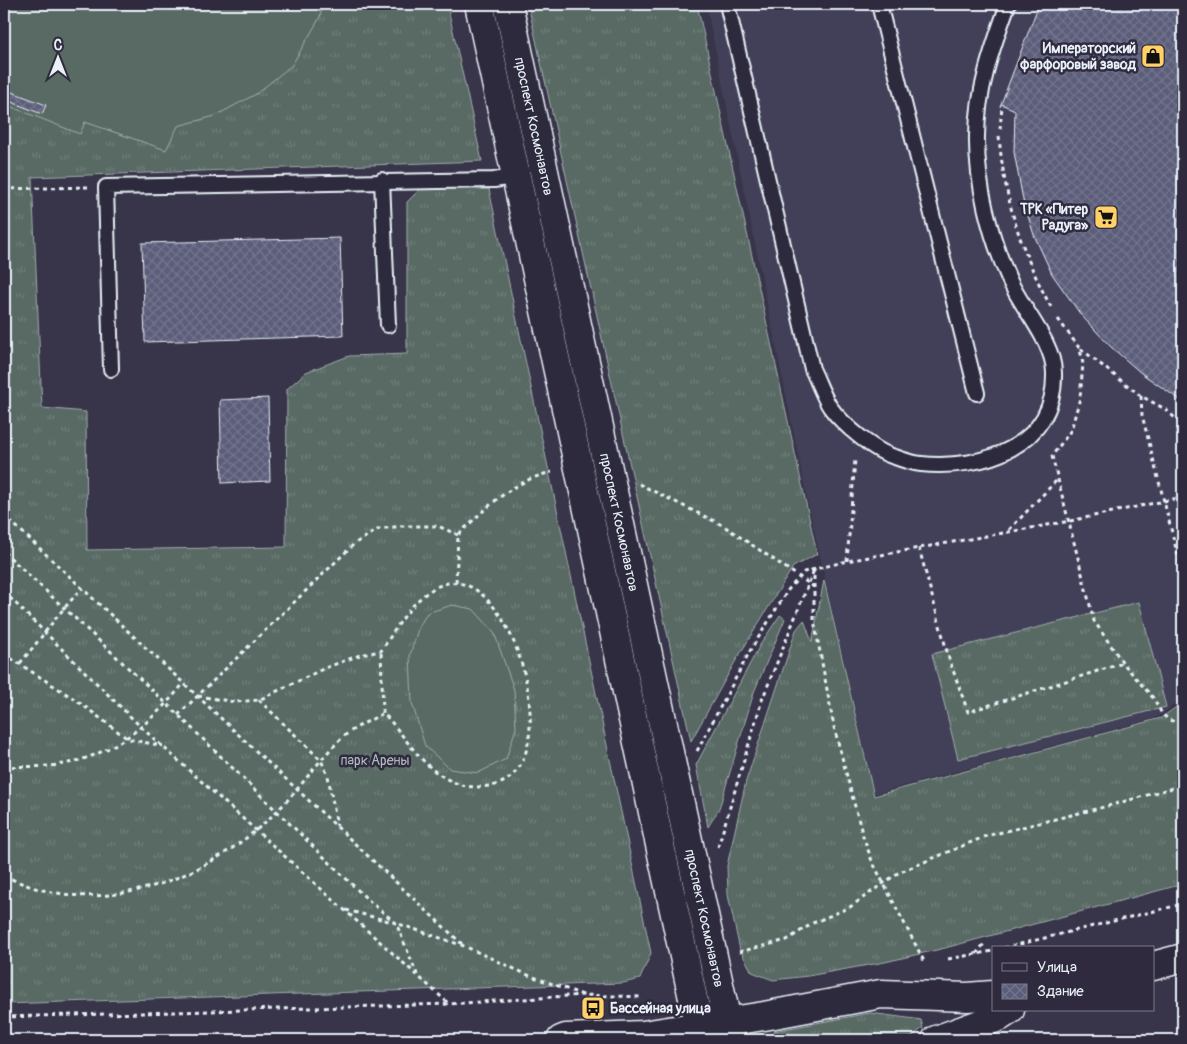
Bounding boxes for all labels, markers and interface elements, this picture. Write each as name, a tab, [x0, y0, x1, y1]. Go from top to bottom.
north arrow	[32, 32, 82, 82]
text: С	[54, 37, 63, 54]
place label: Императорский фарфоровый завод	[1020, 40, 1137, 73]
shop icon: Императорский фарфоровый завод	[1140, 43, 1166, 69]
street label: проспект Космонавтов	[511, 55, 557, 197]
place label: ТРК «Питер Радуга»	[1019, 201, 1089, 234]
supermarket icon: ТРК «Питер Радуга»	[1093, 204, 1119, 230]
street label: проспект Космонавтов	[596, 451, 643, 593]
park label: парк Арены	[340, 752, 410, 769]
street label: проспект Космонавтов	[682, 847, 728, 989]
legend	[992, 946, 1154, 1012]
text: Улица	[1037, 958, 1077, 977]
text: Здание	[1037, 982, 1084, 1001]
bus stop icon: Бассейная улица	[580, 995, 606, 1021]
place label: Бассейная улица	[610, 1000, 711, 1017]

